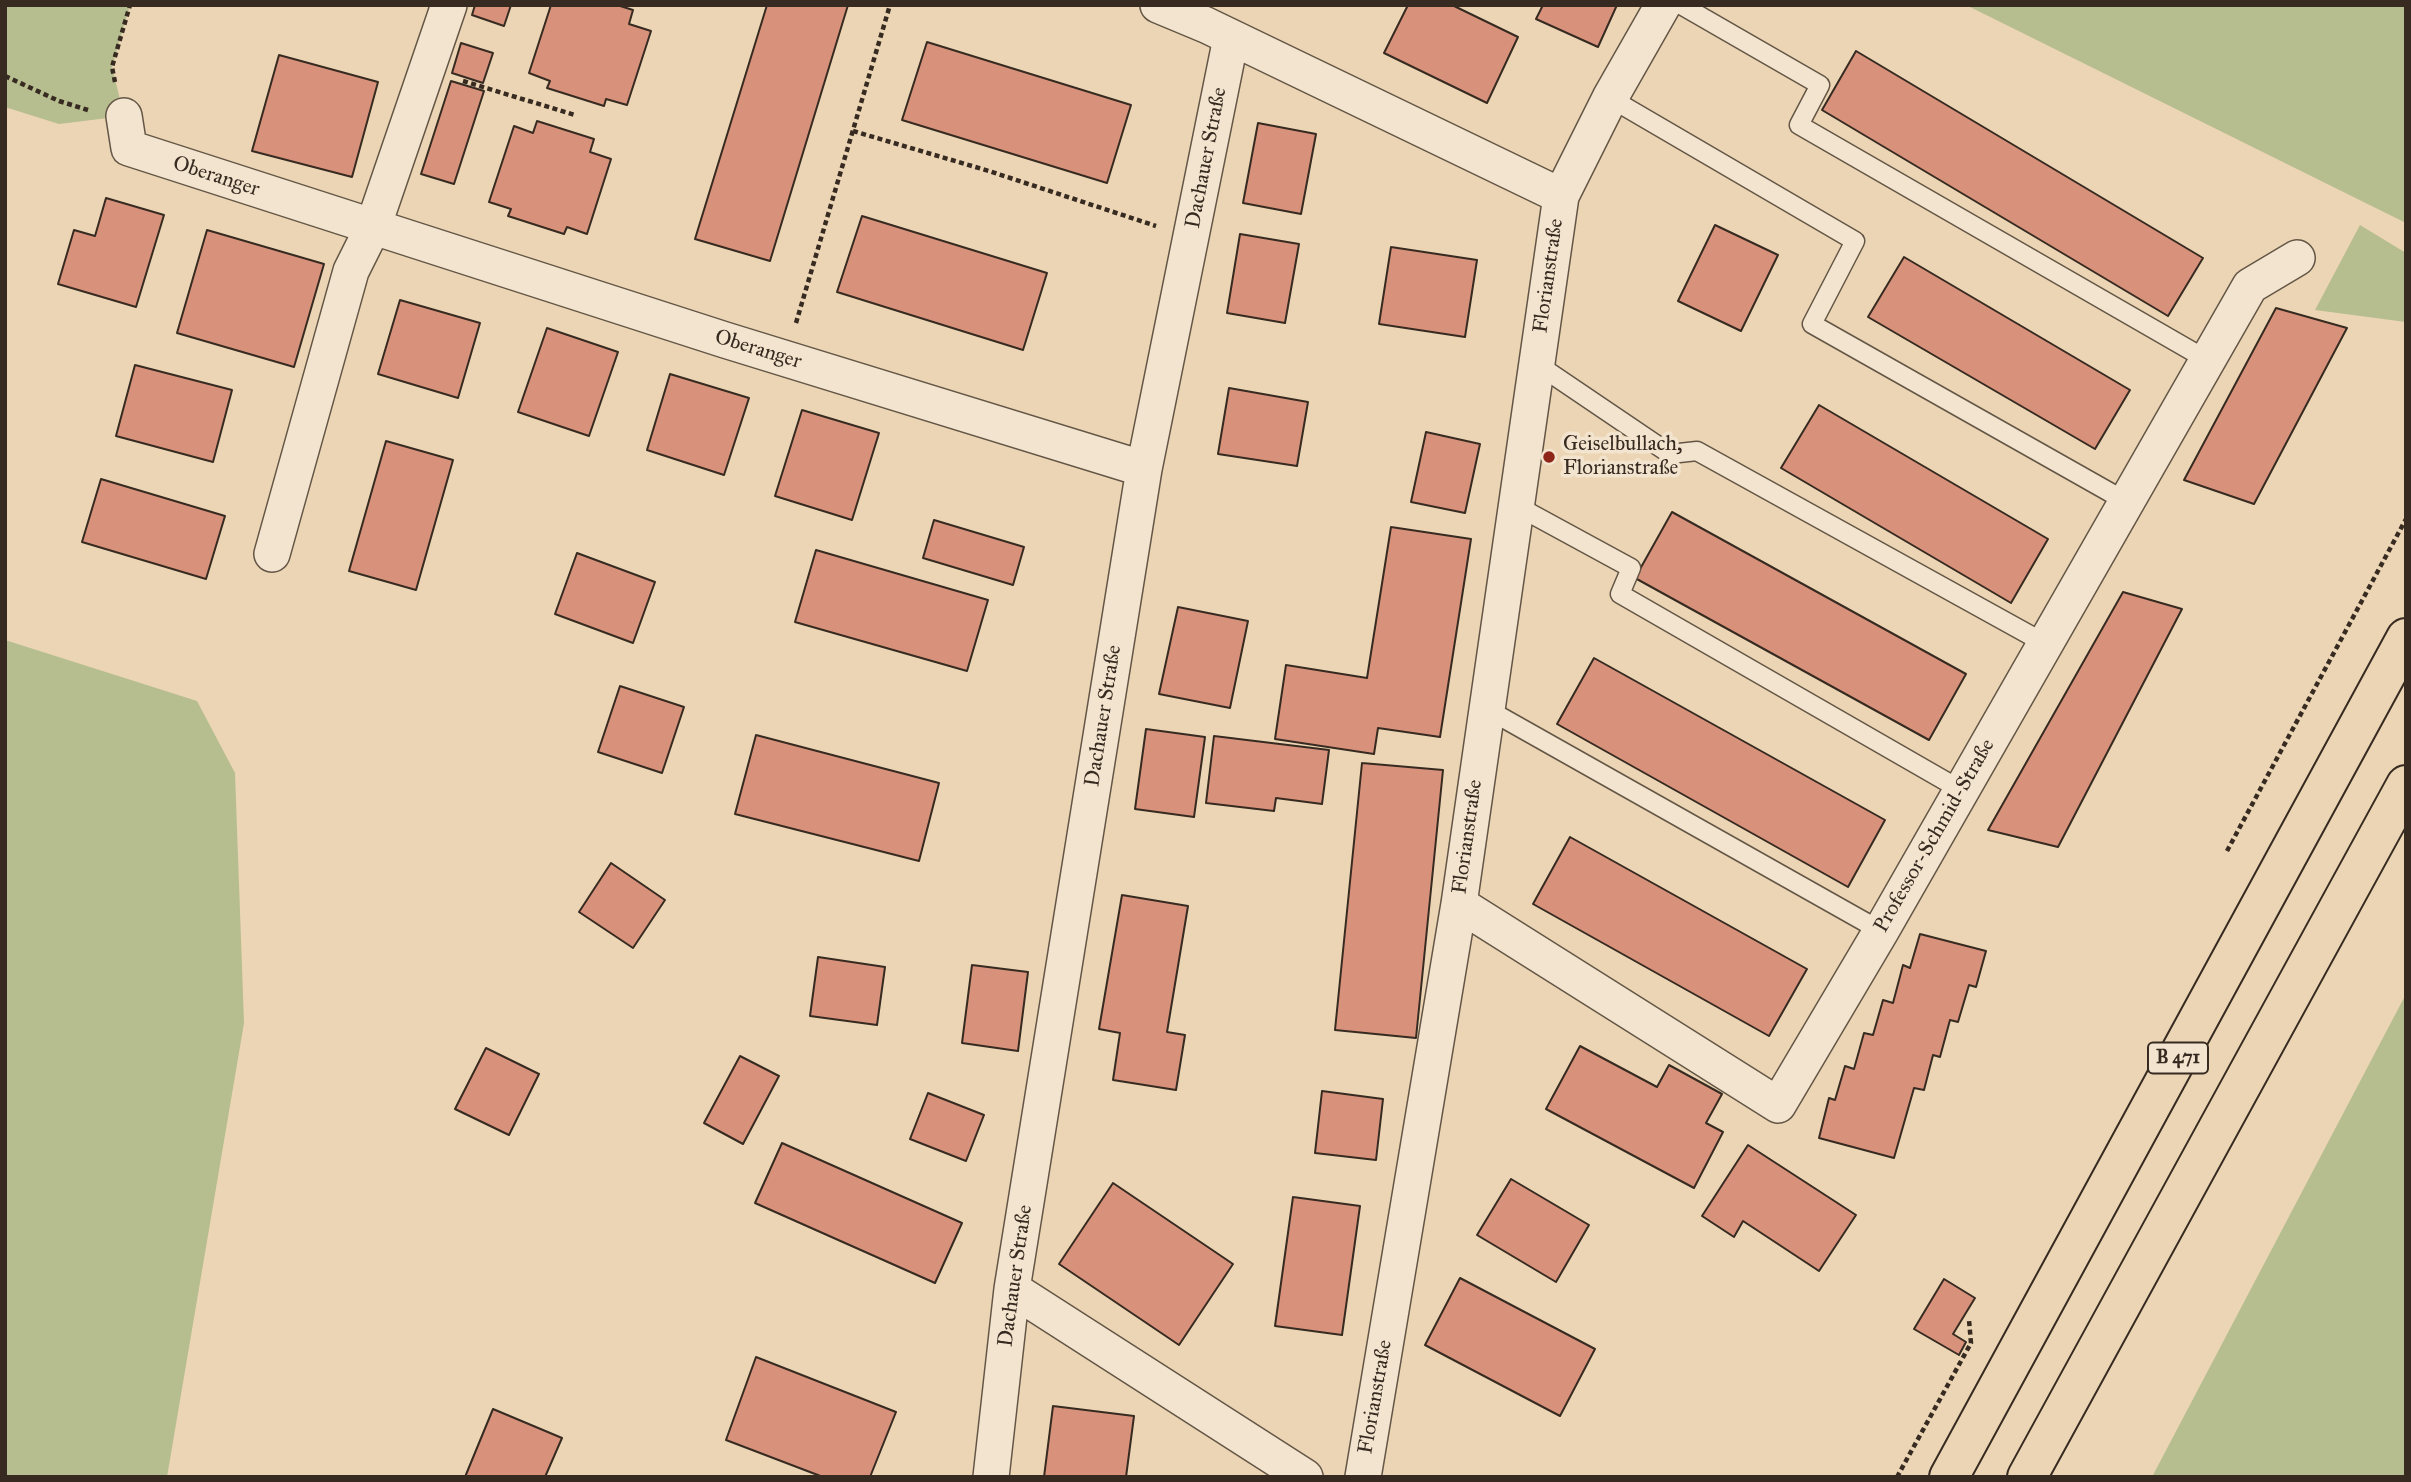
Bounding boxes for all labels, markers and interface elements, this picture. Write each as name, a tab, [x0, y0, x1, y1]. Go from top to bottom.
street label: Dachauer Straße	[1181, 85, 1233, 231]
street label: Oberanger	[170, 151, 262, 203]
street label: Florianstraße	[1528, 217, 1570, 335]
street label: Oberanger	[712, 325, 804, 375]
place label: Geiselbullach, Florianstraße	[1563, 432, 1682, 482]
marker: Geiselbullach, Florianstraße	[1541, 449, 1557, 465]
street label: Dachauer Straße	[1080, 643, 1128, 789]
street label: Professor-Schmid-Straße	[1869, 735, 2001, 937]
street label: Florianstraße	[1447, 778, 1489, 896]
road number: B 471	[2148, 1042, 2208, 1074]
street label: Dachauer Straße	[994, 1203, 1038, 1349]
street label: Florianstraße	[1354, 1338, 1398, 1456]

